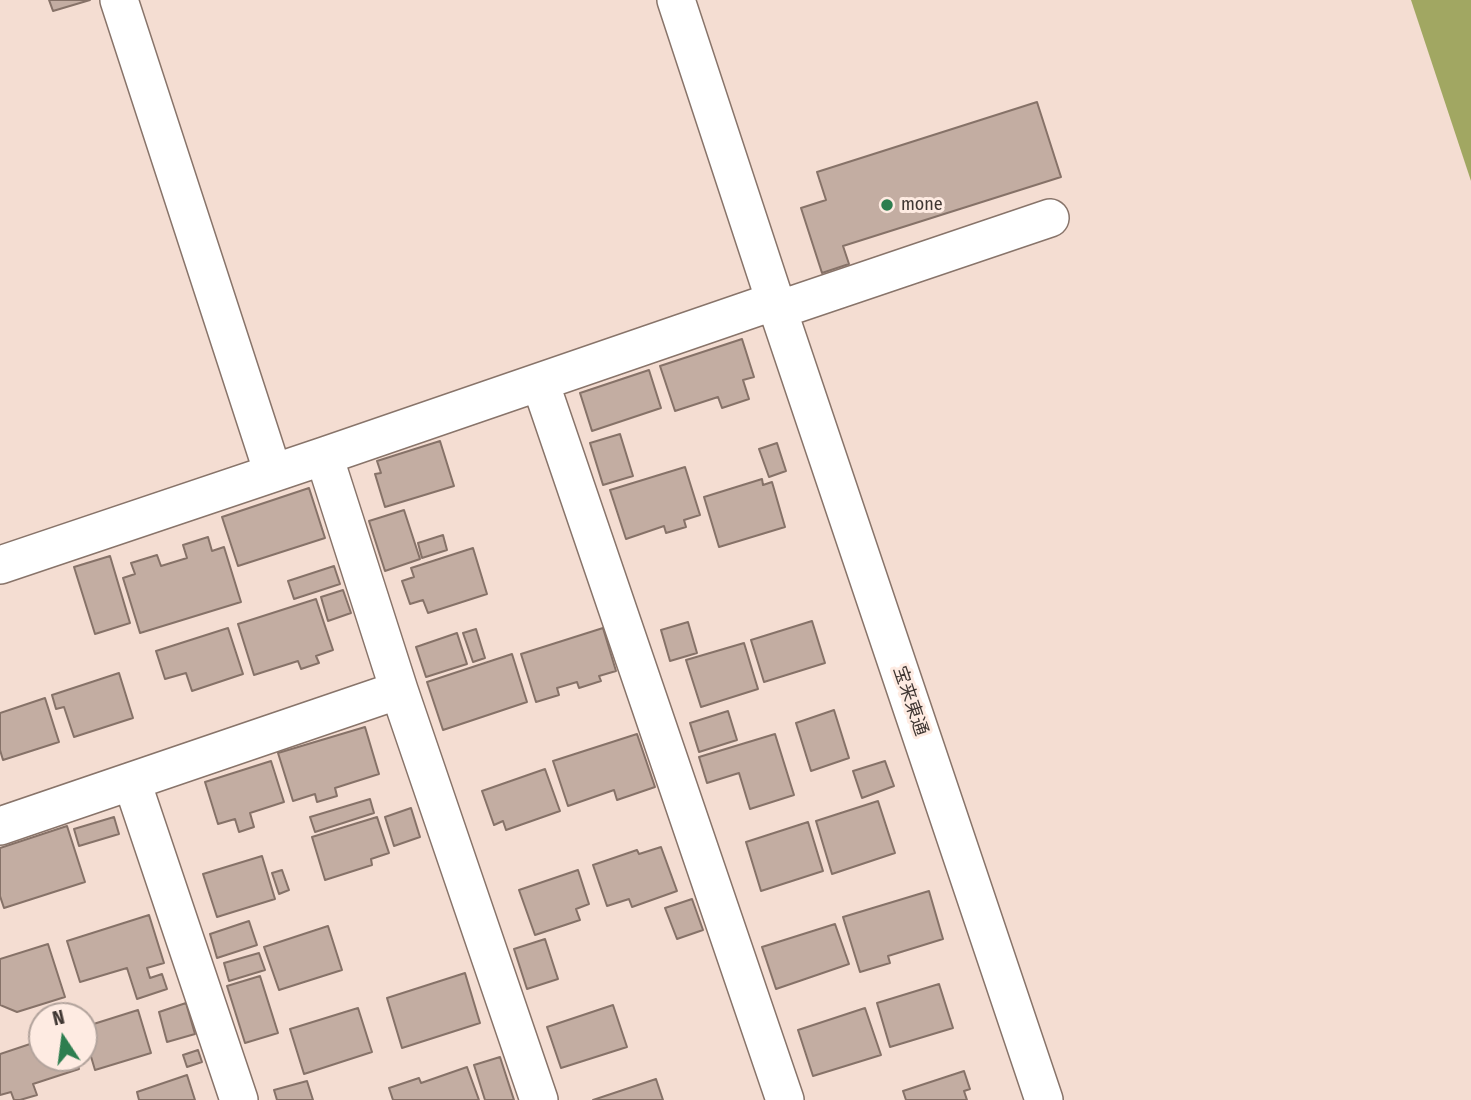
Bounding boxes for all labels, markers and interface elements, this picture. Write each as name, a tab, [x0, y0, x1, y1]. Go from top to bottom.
place label: mone	[901, 194, 943, 216]
marker: mone	[879, 197, 895, 213]
street label: 宝来東通	[888, 663, 932, 739]
north arrow	[28, 1002, 98, 1072]
text: N	[50, 1006, 67, 1030]

